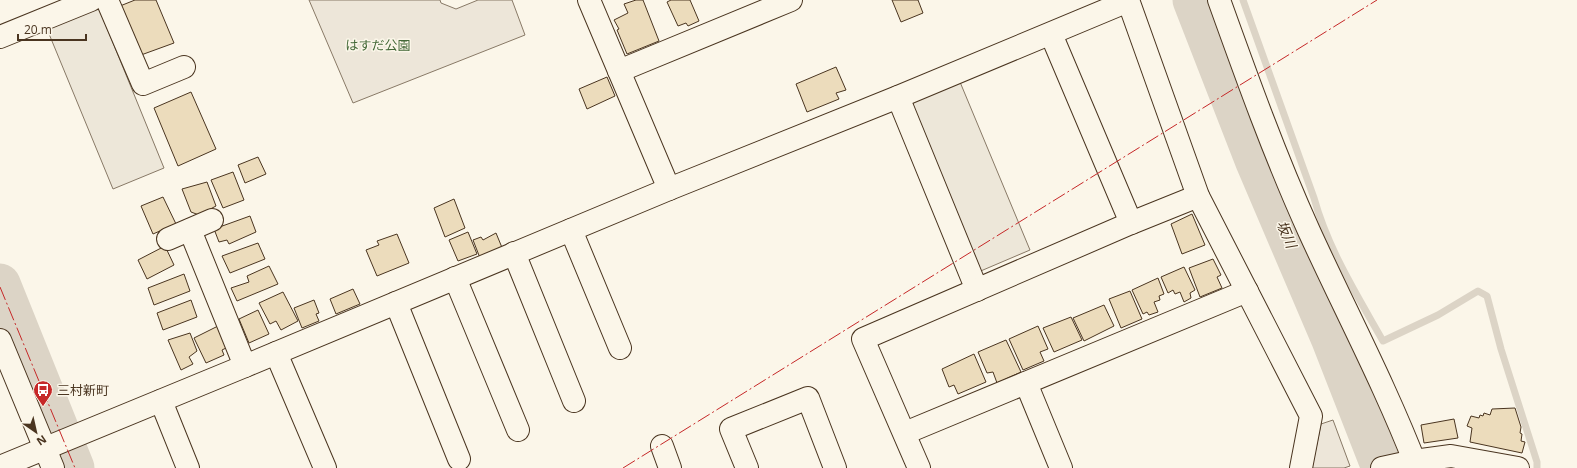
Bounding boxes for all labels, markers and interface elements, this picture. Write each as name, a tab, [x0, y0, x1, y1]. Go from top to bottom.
scale bar	[18, 16, 86, 42]
text: 20 m	[24, 21, 52, 38]
park label: はすだ公園	[345, 36, 411, 54]
water label: 坂川	[1273, 217, 1302, 252]
bus stop icon: 三村新町	[32, 379, 54, 407]
place label: 三村新町	[57, 381, 109, 399]
north arrow	[16, 412, 56, 452]
text: N	[34, 432, 50, 449]

